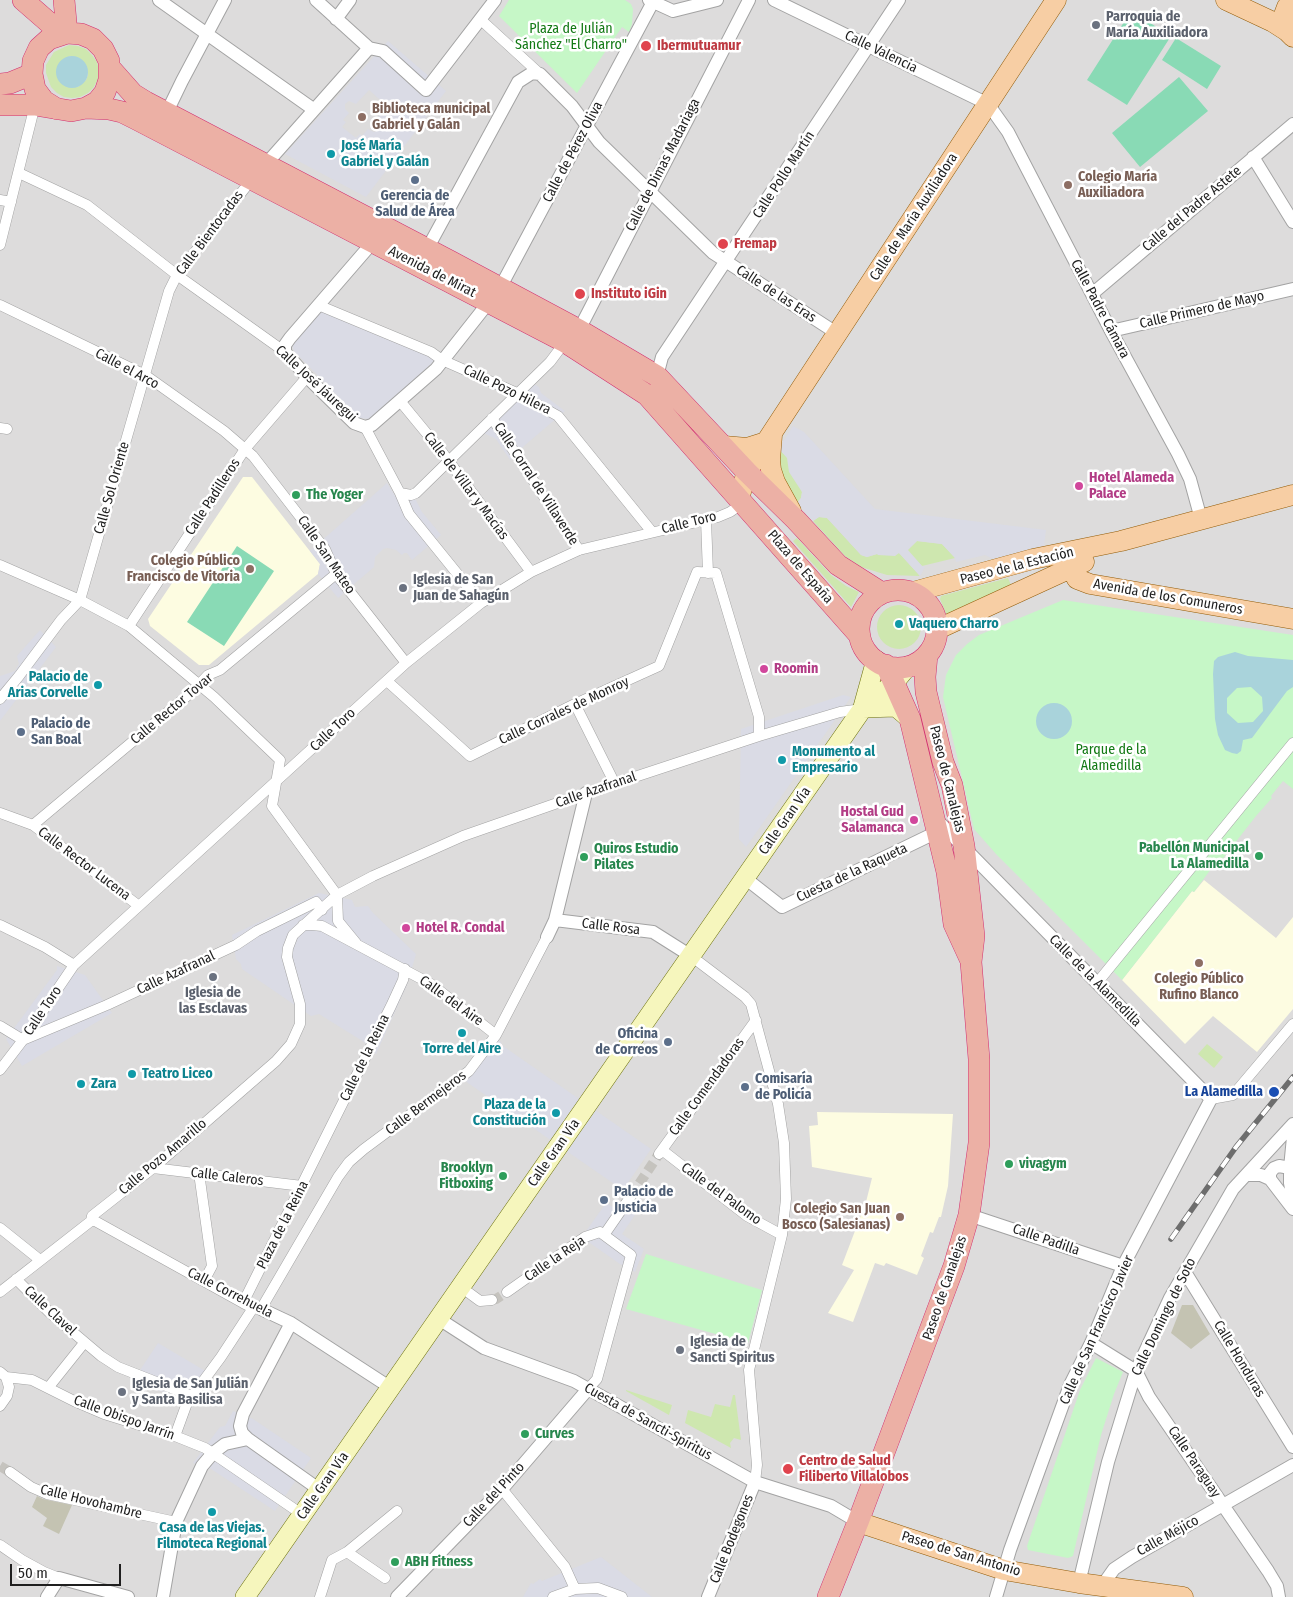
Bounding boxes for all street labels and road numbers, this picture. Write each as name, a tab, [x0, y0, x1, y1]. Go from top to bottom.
street label: Calle Valencia	[842, 27, 920, 77]
street label: Calle de Dimas Madariaga	[622, 96, 704, 234]
street label: Calle de Pérez Oliva	[539, 99, 607, 205]
street label: Calle Pollo Martín	[750, 128, 818, 222]
street label: Calle de María Auxiliadora	[866, 150, 962, 284]
street label: Calle del Padre Astete	[1139, 163, 1245, 255]
street label: Calle Bientocadas	[173, 187, 247, 279]
street label: Avenida de Mirat	[385, 243, 479, 301]
street label: Calle Padre Cámara	[1067, 257, 1133, 361]
street label: Calle de las Eras	[733, 262, 819, 326]
street label: Calle Primero de Mayo	[1138, 287, 1266, 333]
street label: Calle José Jáuregui	[272, 342, 360, 426]
street label: Calle el Arco	[92, 345, 162, 393]
street label: Calle Pozo Hilera	[460, 362, 554, 418]
street label: Calle Corral de Villaverde	[490, 420, 582, 548]
street label: Calle de Villar y Macías	[420, 429, 512, 543]
street label: Calle Sol Oriente	[91, 440, 133, 536]
street label: Calle Padilleros	[182, 456, 244, 538]
street label: Calle Toro	[660, 508, 718, 538]
street label: Calle San Mateo	[294, 513, 358, 597]
street label: Plaza de España	[764, 527, 836, 607]
street label: Paseo de la Estación	[958, 544, 1076, 588]
street label: Avenida de los Comuneros	[1092, 576, 1244, 618]
street label: Calle Rector Tovar	[127, 670, 217, 748]
street label: Calle Corrales de Monroy	[496, 673, 632, 749]
street label: Calle Toro	[307, 705, 359, 755]
street label: Paseo de Canalejas	[926, 724, 968, 834]
street label: Calle Azafranal	[553, 768, 639, 812]
street label: Calle Gran Vía	[755, 784, 815, 858]
street label: Calle Rector Lucena	[34, 824, 134, 904]
street label: Cuesta de la Raqueta	[794, 840, 910, 906]
street label: Calle Rosa	[581, 915, 641, 939]
street label: Calle de la Alamedilla	[1045, 931, 1145, 1031]
street label: Calle Azafranal	[134, 948, 218, 998]
street label: Calle del Aire	[416, 972, 486, 1030]
street label: Calle Toro	[20, 983, 66, 1039]
street label: Calle de la Reina	[337, 1012, 393, 1104]
street label: Calle Comendadoras	[666, 1035, 748, 1139]
street label: Calle Bermejeros	[382, 1067, 470, 1139]
street label: Calle Pozo Amarillo	[116, 1115, 210, 1199]
street label: Calle Gran Vía	[524, 1116, 584, 1190]
street label: Calle del Palomo	[678, 1159, 764, 1229]
street label: Calle Caleros	[190, 1164, 264, 1190]
street label: Plaza de la Reina	[254, 1178, 312, 1272]
street label: Calle Padilla	[1010, 1221, 1082, 1259]
street label: Calle la Reja	[521, 1233, 589, 1285]
street label: Paseo de Canalejas	[919, 1234, 971, 1342]
street label: Calle de San Francisco Javier	[1056, 1253, 1138, 1407]
street label: Calle Domingo de Soto	[1128, 1255, 1200, 1379]
street label: Calle Correhuela	[184, 1264, 276, 1322]
street label: Calle Clavel	[20, 1283, 80, 1339]
street label: Calle Honduras	[1210, 1318, 1268, 1400]
street label: Cuesta de Sancti-Spíritus	[581, 1380, 715, 1464]
street label: Calle Obispo Jarrín	[71, 1392, 177, 1444]
street label: Calle Paraguay	[1164, 1423, 1224, 1501]
street label: Calle Gran Vía	[293, 1449, 353, 1523]
street label: Calle del Pinto	[460, 1459, 528, 1531]
street label: Calle Hovohambre	[38, 1481, 144, 1523]
street label: Calle Bodegones	[706, 1492, 758, 1586]
street label: Calle Méjico	[1134, 1512, 1202, 1560]
street label: Paseo de San Antonio	[899, 1528, 1023, 1580]

